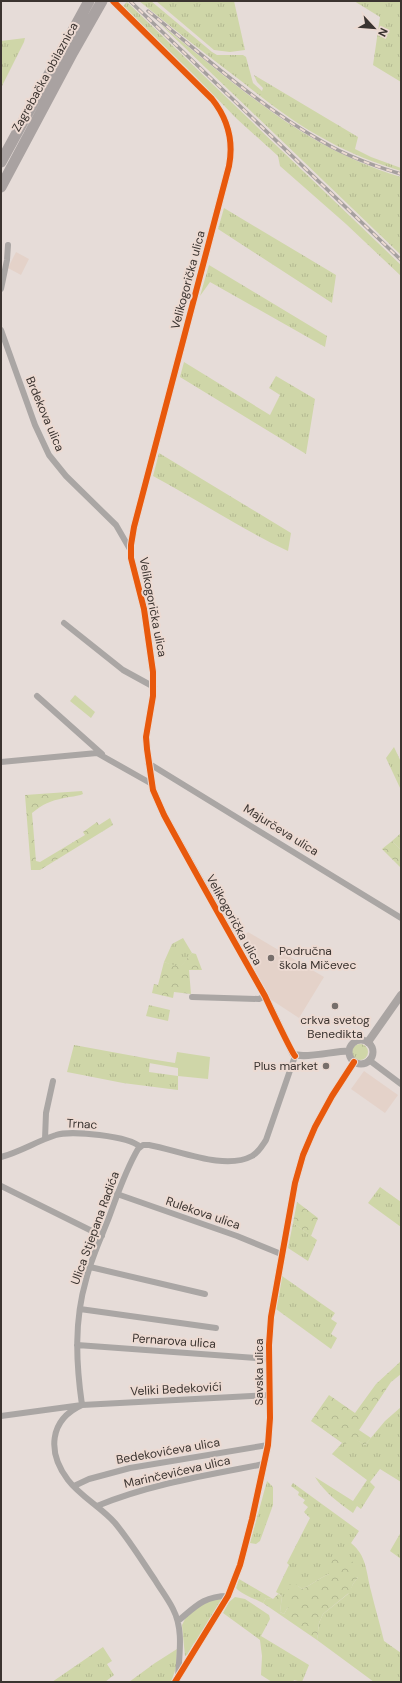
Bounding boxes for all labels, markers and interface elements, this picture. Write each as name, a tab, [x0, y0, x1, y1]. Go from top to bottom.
north arrow	[354, 8, 394, 48]
street label: Zagrebačka obilaznica	[8, 19, 82, 135]
text: N	[375, 26, 391, 39]
street label: Velikogorička ulica	[167, 229, 209, 331]
street label: Brdekova ulica	[22, 374, 68, 454]
street label: Velikogorička ulica	[135, 556, 171, 658]
street label: Majurčeva ulica	[240, 801, 322, 859]
street label: Velikogorička ulica	[202, 872, 266, 968]
place label: Područna škola Mičevec	[279, 943, 356, 973]
marker: Područna škola Mičevec	[266, 953, 276, 963]
marker: crkva svetog Benedikta	[330, 1001, 340, 1011]
place label: crkva svetog Benedikta	[300, 1012, 370, 1042]
place label: Plus market	[254, 1058, 318, 1074]
marker: Plus market	[321, 1061, 331, 1071]
street label: Trnac	[66, 1115, 98, 1133]
street label: Ulica Stjepana Radića	[67, 1169, 123, 1287]
street label: Rulekova ulica	[164, 1193, 242, 1233]
street label: Pernarova ulica	[132, 1330, 216, 1352]
street label: Savska ulica	[251, 1339, 267, 1405]
street label: Veliki Bedekovići	[130, 1379, 222, 1399]
street label: Bedekovićeva ulica	[115, 1434, 221, 1468]
street label: Marinčevićeva ulica	[122, 1452, 232, 1492]

